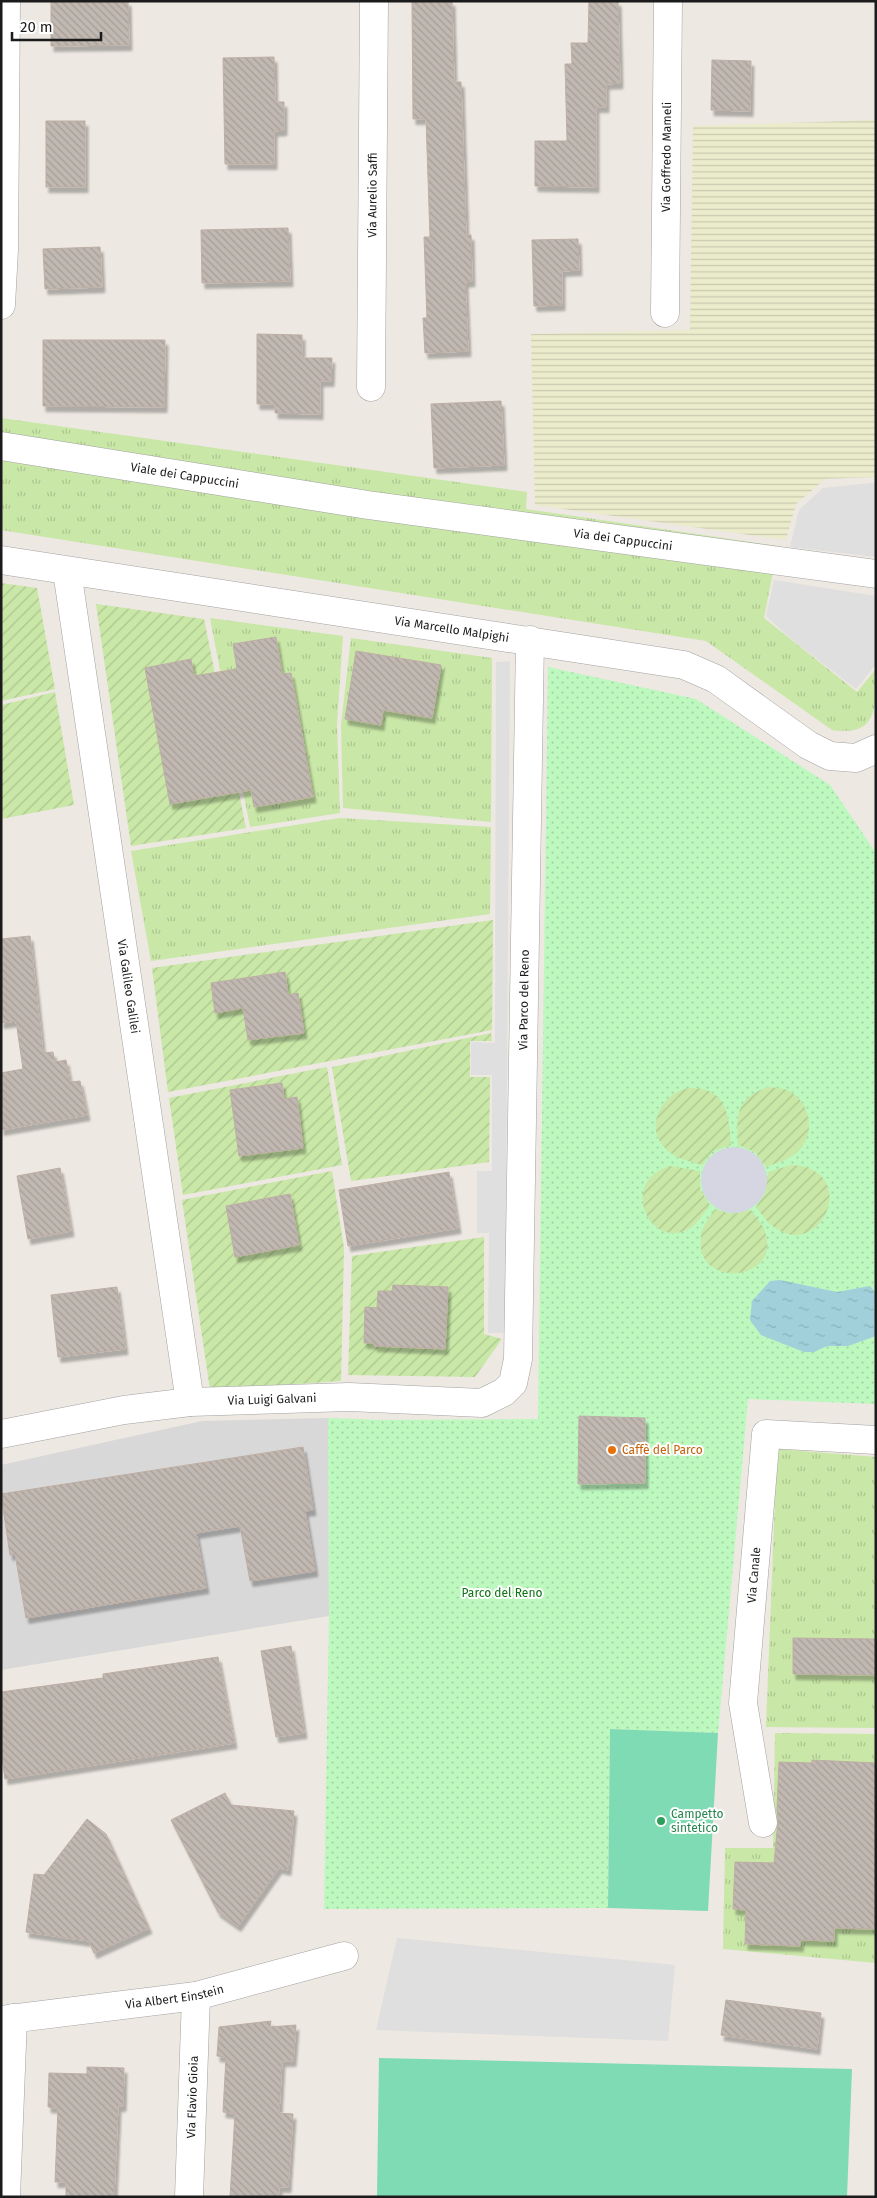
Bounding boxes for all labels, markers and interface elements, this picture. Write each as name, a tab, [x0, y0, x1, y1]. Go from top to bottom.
scale bar	[12, 10, 101, 42]
text: 20 m	[20, 18, 53, 36]
street label: Via Goffredo Mameli	[659, 102, 674, 212]
street label: Via Aurelio Saffi	[365, 152, 380, 238]
street label: Viale dei Cappuccini	[129, 460, 240, 491]
street label: Via dei Cappuccini	[573, 526, 673, 553]
street label: Via Marcello Malpighi	[393, 614, 510, 645]
street label: Via Galileo Galilei	[115, 938, 142, 1035]
street label: Via Parco del Reno	[516, 949, 532, 1050]
street label: Via Luigi Galvani	[228, 1391, 317, 1408]
place label: Caffè del Parco	[622, 1443, 703, 1457]
marker: Caffè del Parco	[606, 1444, 618, 1456]
street label: Via Canale	[745, 1546, 763, 1604]
park label: Parco del Reno	[462, 1586, 542, 1600]
place label: Campetto sintetico	[671, 1807, 724, 1835]
marker: Campetto sintetico	[655, 1815, 667, 1827]
street label: Via Albert Einstein	[124, 1982, 225, 2012]
street label: Via Flavio Gioia	[184, 2055, 201, 2139]

